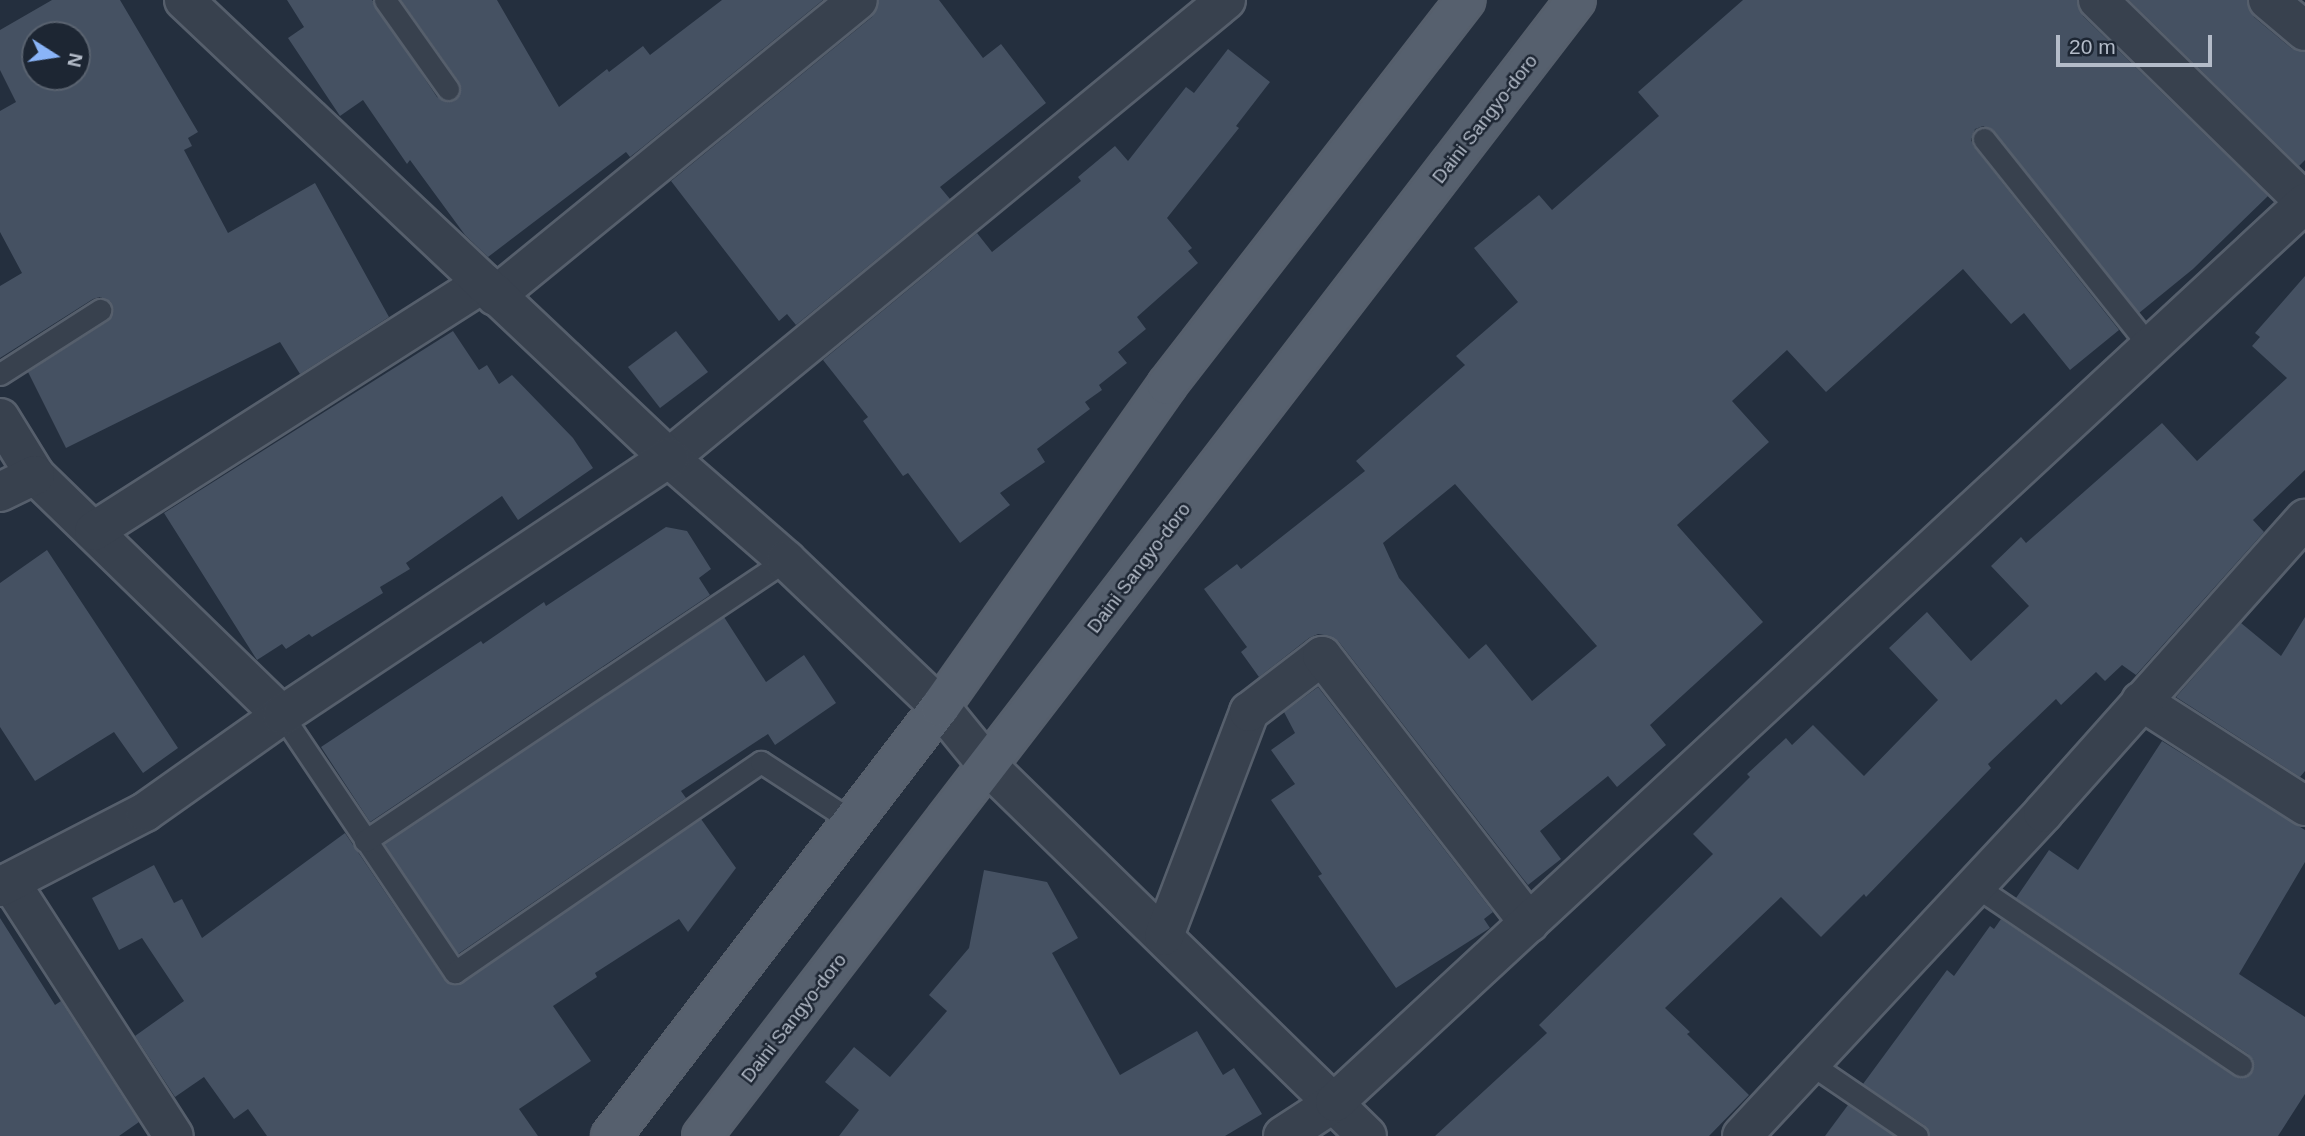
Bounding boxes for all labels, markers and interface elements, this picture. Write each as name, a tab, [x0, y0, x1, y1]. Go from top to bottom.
north arrow	[21, 21, 91, 91]
scale bar	[2060, 21, 2216, 65]
text: 20 m	[2069, 35, 2116, 58]
street label: Daini Sangyo-doro	[1428, 50, 1542, 188]
text: N	[63, 51, 87, 69]
street label: Daini Sangyo-doro	[1083, 498, 1195, 638]
street label: Daini Sangyo-doro	[737, 949, 851, 1087]

